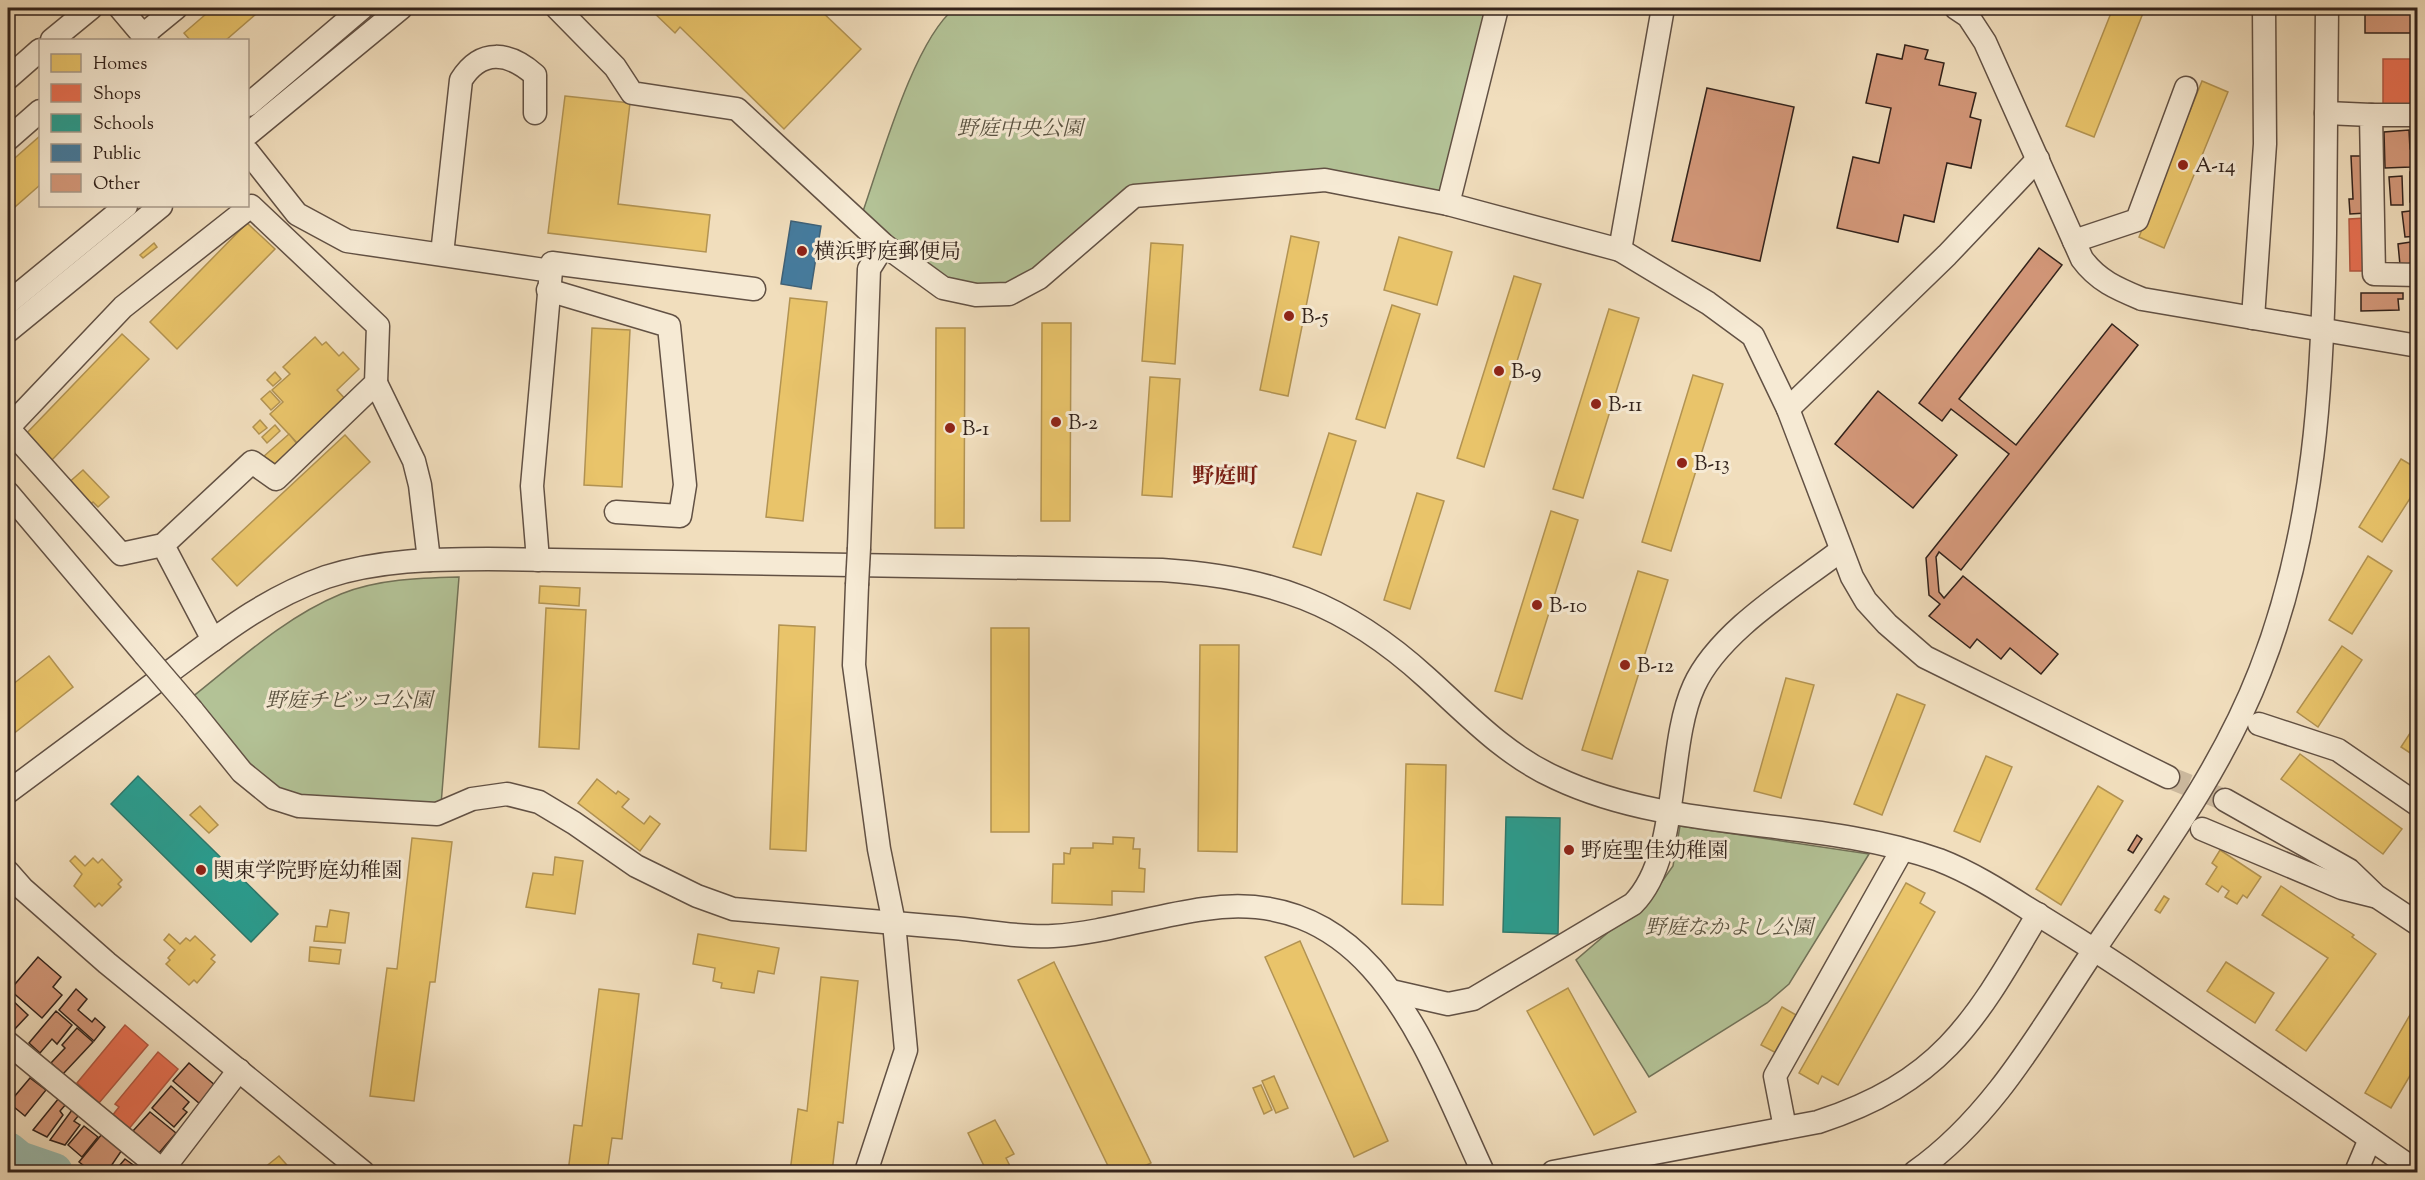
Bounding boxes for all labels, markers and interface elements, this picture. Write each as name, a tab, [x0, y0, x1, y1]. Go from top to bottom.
legend	[39, 39, 249, 207]
text: Homes	[93, 52, 147, 78]
text: Shops	[93, 82, 141, 108]
text: Schools	[93, 112, 154, 138]
park label: 野庭中央公園	[957, 115, 1086, 145]
text: Public	[93, 142, 141, 168]
place label: A-14	[2195, 152, 2236, 182]
marker: A-14	[2176, 158, 2190, 172]
text: Other	[93, 172, 140, 198]
place label: 横浜野庭郵便局	[814, 238, 961, 268]
marker: 横浜野庭郵便局	[795, 244, 809, 258]
place label: B-5	[1301, 303, 1329, 333]
marker: B-5	[1282, 309, 1296, 323]
place label: B-9	[1511, 358, 1542, 388]
marker: B-9	[1492, 364, 1506, 378]
place label: B-11	[1608, 391, 1642, 421]
marker: B-11	[1589, 397, 1603, 411]
place label: B-2	[1068, 409, 1098, 439]
place label: B-1	[962, 415, 989, 445]
marker: B-2	[1049, 415, 1063, 429]
marker: B-1	[943, 421, 957, 435]
place label: B-13	[1694, 450, 1730, 480]
marker: B-13	[1675, 456, 1689, 470]
district label: 野庭町	[1192, 462, 1258, 494]
place label: B-10	[1549, 592, 1587, 622]
marker: B-10	[1530, 598, 1544, 612]
place label: B-12	[1637, 652, 1674, 682]
marker: B-12	[1618, 658, 1632, 672]
park label: 野庭チビッコ公園	[265, 687, 436, 717]
place label: 野庭聖佳幼稚園	[1581, 837, 1728, 867]
marker: 野庭聖佳幼稚園	[1562, 843, 1576, 857]
place label: 関東学院野庭幼稚園	[213, 857, 402, 887]
marker: 関東学院野庭幼稚園	[194, 863, 208, 877]
park label: 野庭なかよし公園	[1645, 914, 1816, 944]

